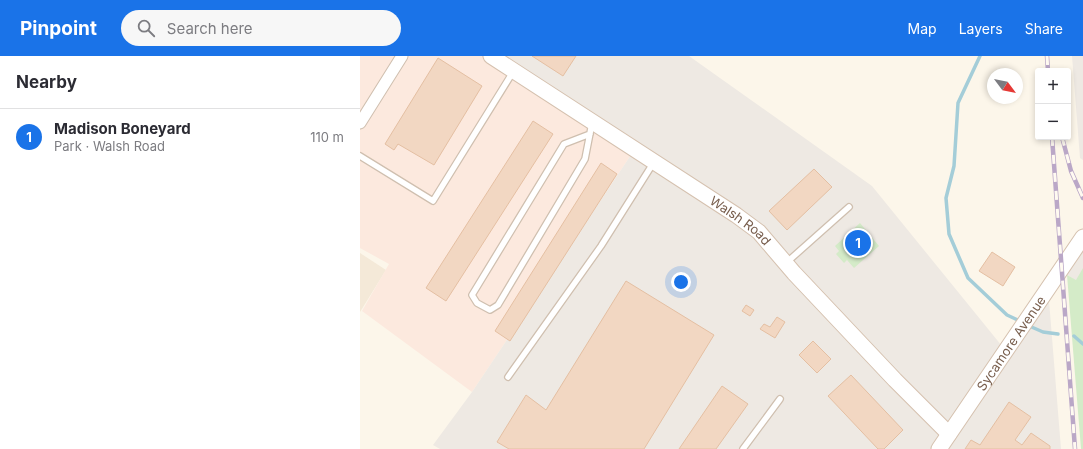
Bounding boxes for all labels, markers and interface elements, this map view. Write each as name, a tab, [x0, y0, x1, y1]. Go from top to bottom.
search box	[121, 10, 401, 46]
text: Pinpoint	[20, 17, 97, 40]
icon: search	[135, 17, 157, 39]
text: Search here	[167, 19, 253, 38]
text: Map	[908, 20, 937, 37]
text: Layers	[959, 20, 1003, 37]
text: Share	[1025, 20, 1063, 37]
north arrow	[987, 68, 1023, 104]
map controls	[1035, 68, 1071, 140]
button: +	[1035, 68, 1071, 104]
text: Nearby	[16, 72, 77, 92]
button: −	[1035, 104, 1071, 140]
text: Madison Boneyard	[54, 119, 191, 138]
text: 1	[26, 129, 32, 145]
text: 110 m	[310, 129, 344, 145]
text: Park · Walsh Road	[54, 138, 165, 154]
street label: Walsh Road	[707, 192, 774, 248]
pin: 1	[845, 228, 871, 258]
your location	[671, 272, 691, 292]
street label: Sycamore Avenue	[973, 293, 1049, 394]

